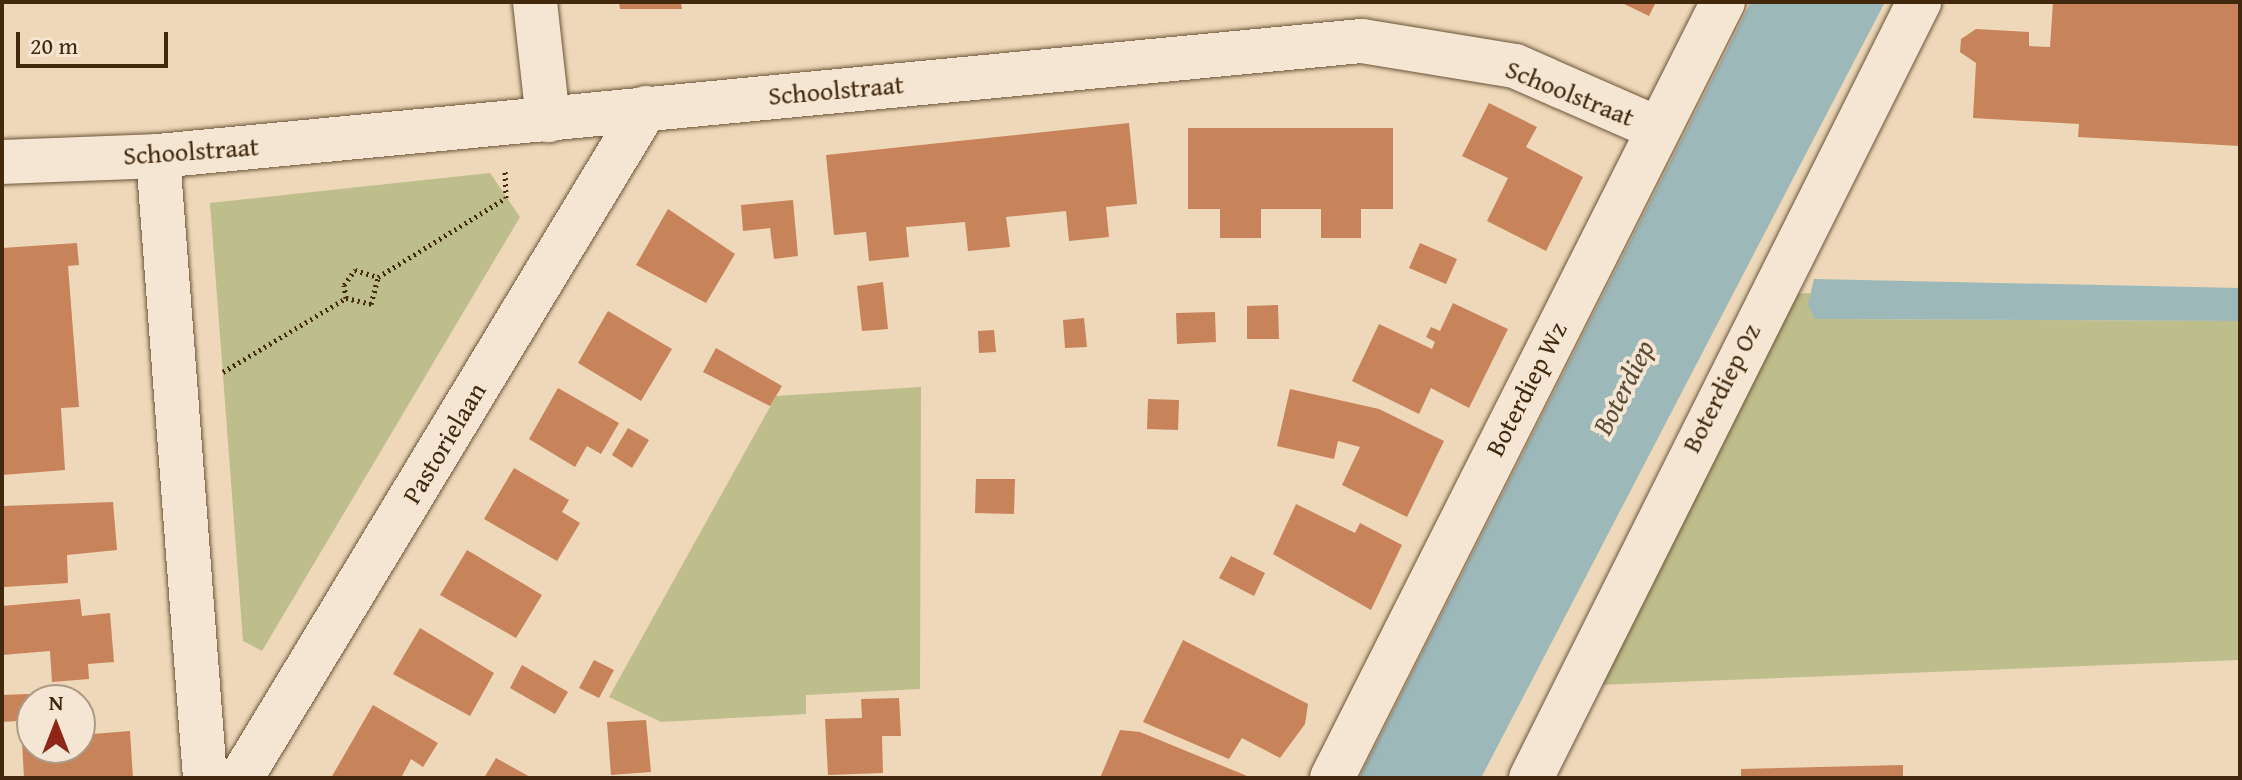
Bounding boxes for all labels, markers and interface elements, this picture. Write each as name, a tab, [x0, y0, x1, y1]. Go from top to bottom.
scale bar	[20, 16, 172, 66]
text: 20 m	[30, 28, 78, 63]
street label: Schoolstraat	[1501, 53, 1639, 133]
street label: Schoolstraat	[767, 69, 905, 111]
street label: Schoolstraat	[122, 131, 260, 171]
street label: Boterdiep Wz	[1479, 317, 1573, 461]
street label: Boterdiep Oz	[1675, 318, 1767, 458]
water label: Boterdiep	[1585, 334, 1661, 440]
street label: Pastorielaan	[396, 377, 492, 509]
north arrow	[16, 684, 96, 764]
text: N	[49, 686, 63, 718]

